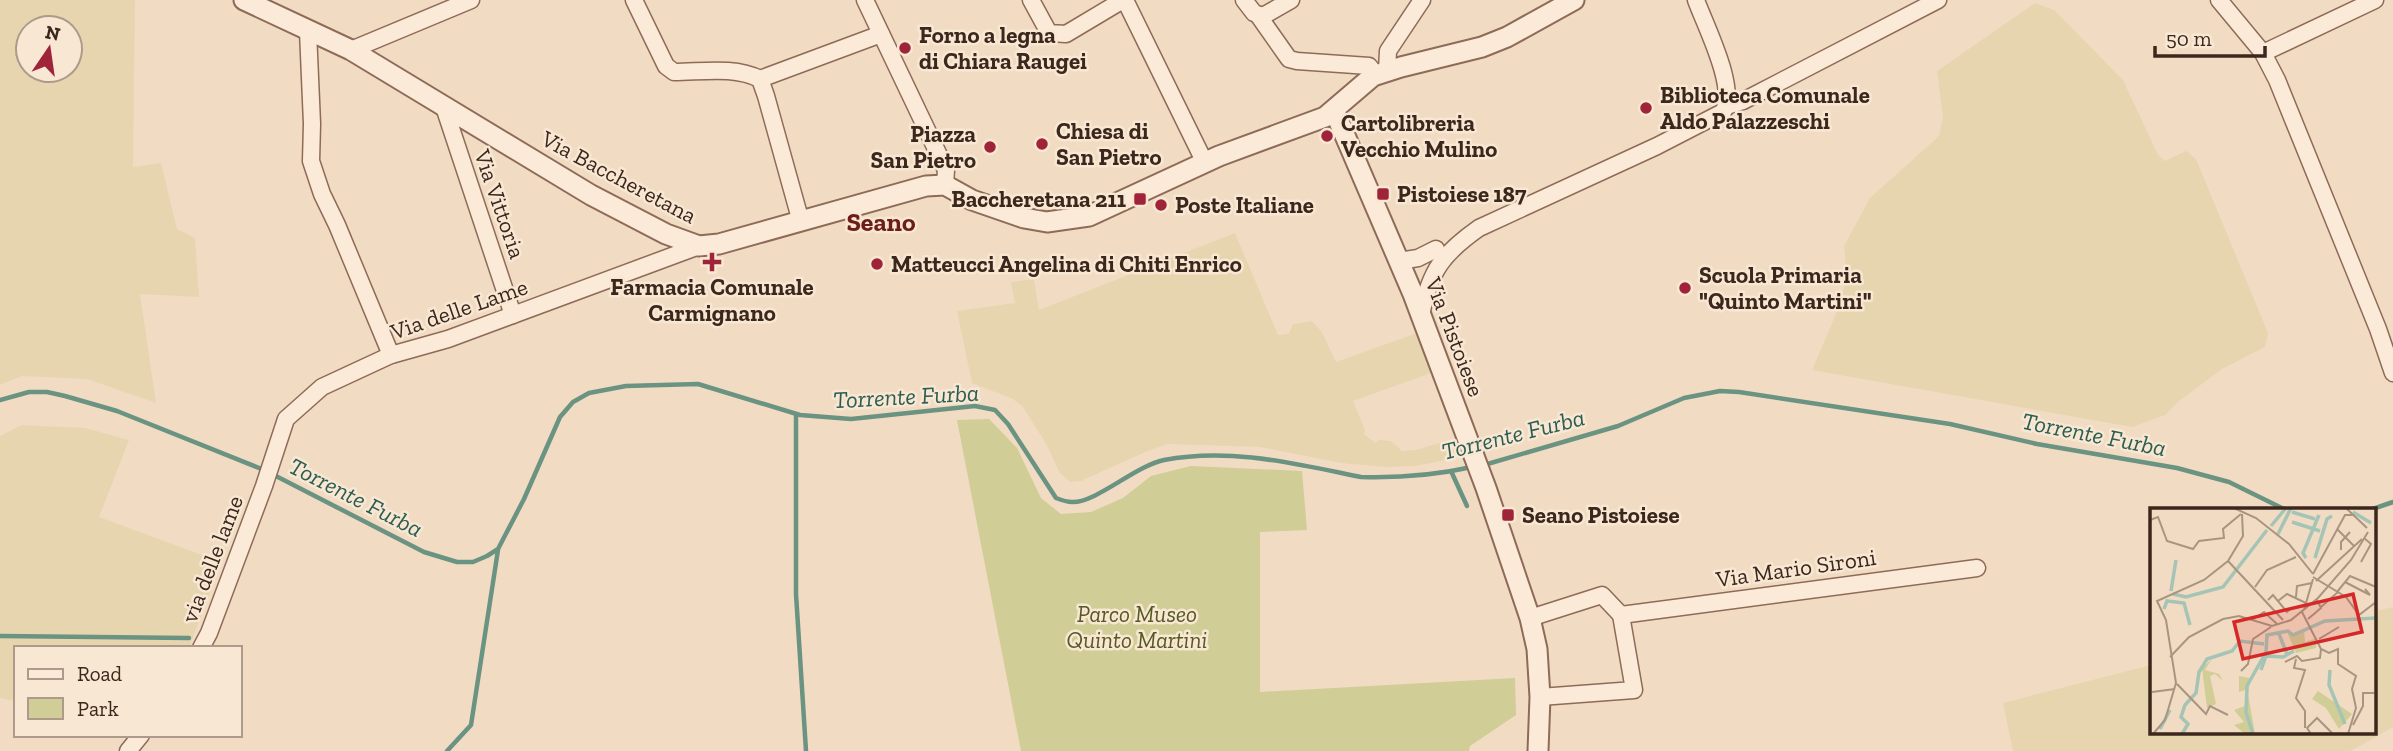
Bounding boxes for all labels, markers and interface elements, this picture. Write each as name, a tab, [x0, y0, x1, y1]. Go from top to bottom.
north arrow	[14, 14, 84, 84]
scale bar	[2155, 14, 2265, 58]
text: N	[43, 20, 62, 46]
place label: Forno a legna di Chiara Raugei	[919, 21, 1087, 75]
text: 50 m	[2166, 26, 2212, 51]
marker: Forno a legna di Chiara Raugei	[897, 40, 913, 56]
place label: Biblioteca Comunale Aldo Palazzeschi	[1660, 81, 1870, 135]
marker: Biblioteca Comunale Aldo Palazzeschi	[1638, 100, 1654, 116]
place label: Cartolibreria Vecchio Mulino	[1341, 109, 1497, 163]
place label: Chiesa di San Pietro	[1056, 117, 1161, 171]
place label: Piazza San Pietro	[871, 120, 976, 174]
street label: Via Baccheretana	[536, 124, 701, 230]
marker: Cartolibreria Vecchio Mulino	[1319, 128, 1335, 144]
marker: Chiesa di San Pietro	[1034, 136, 1050, 152]
marker: Piazza San Pietro	[982, 139, 998, 155]
street label: Via Vittoria	[468, 145, 532, 262]
place label: Pistoiese 187	[1397, 180, 1527, 208]
place label: Baccheretana 211	[951, 185, 1126, 213]
marker: Pistoiese 187	[1375, 186, 1391, 202]
marker: Baccheretana 211	[1132, 191, 1148, 207]
place label: Poste Italiane	[1175, 191, 1314, 219]
marker: Poste Italiane	[1153, 197, 1169, 213]
district label: Seano	[846, 206, 916, 238]
place label: Matteucci Angelina di Chiti Enrico	[891, 250, 1242, 278]
marker: Farmacia Comunale Carmignano	[704, 254, 720, 270]
marker: Matteucci Angelina di Chiti Enrico	[869, 256, 885, 272]
place label: Scuola Primaria "Quinto Martini"	[1699, 261, 1872, 315]
street label: Via delle Lame	[386, 272, 531, 346]
place label: Farmacia Comunale Carmignano	[610, 273, 814, 327]
street label: Via Pistoiese	[1419, 273, 1491, 401]
marker: Scuola Primaria "Quinto Martini"	[1677, 280, 1693, 296]
water label: Torrente Furba	[832, 378, 980, 414]
water label: Torrente Furba	[1439, 402, 1587, 466]
water label: Torrente Furba	[2020, 406, 2168, 462]
water label: Torrente Furba	[284, 451, 428, 543]
street label: via delle lame	[175, 491, 249, 627]
place label: Seano Pistoiese	[1522, 501, 1680, 529]
marker: Seano Pistoiese	[1500, 507, 1516, 523]
inset map	[2150, 508, 2376, 734]
street label: Via Mario Sironi	[1713, 543, 1878, 593]
park label: Parco Museo Quinto Martini	[1067, 600, 1207, 654]
legend	[14, 646, 242, 737]
text: Road	[77, 661, 123, 686]
text: Park	[77, 696, 119, 721]

